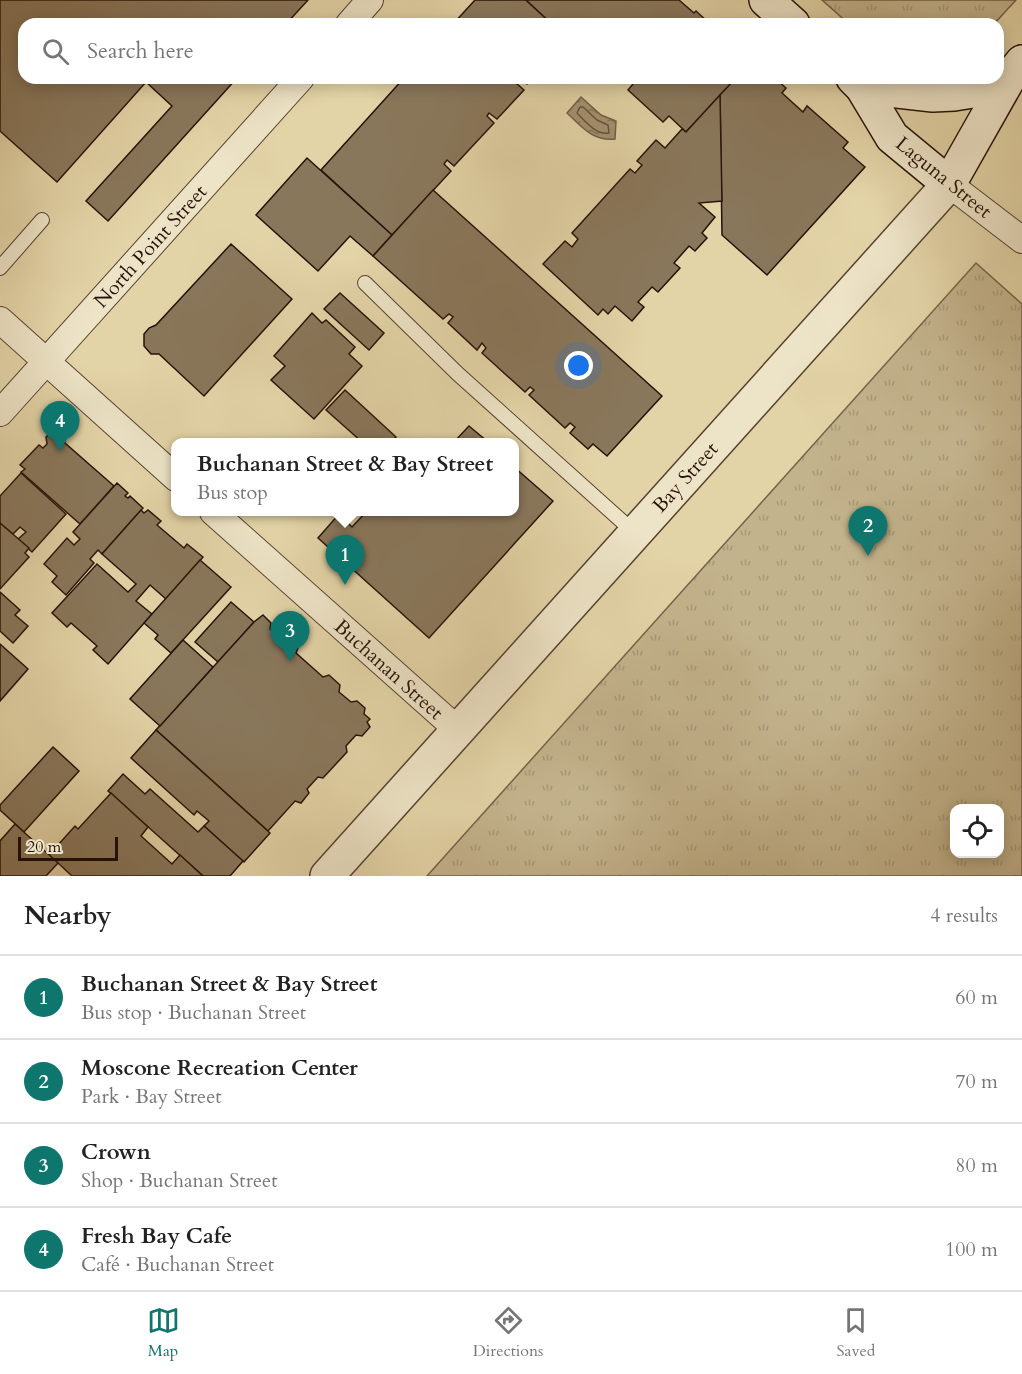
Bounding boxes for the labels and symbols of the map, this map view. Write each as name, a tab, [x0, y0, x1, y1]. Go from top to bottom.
street label: Laguna Street	[890, 130, 998, 225]
street label: North Point Street	[88, 178, 213, 314]
your location	[564, 351, 593, 380]
pin: 4	[40, 402, 80, 451]
street label: Bay Street	[646, 436, 725, 518]
pin: 2	[848, 506, 888, 556]
pin: 1	[326, 536, 364, 585]
pin: 3	[270, 612, 310, 661]
street label: Buchanan Street	[328, 613, 450, 726]
scale bar	[18, 834, 118, 862]

